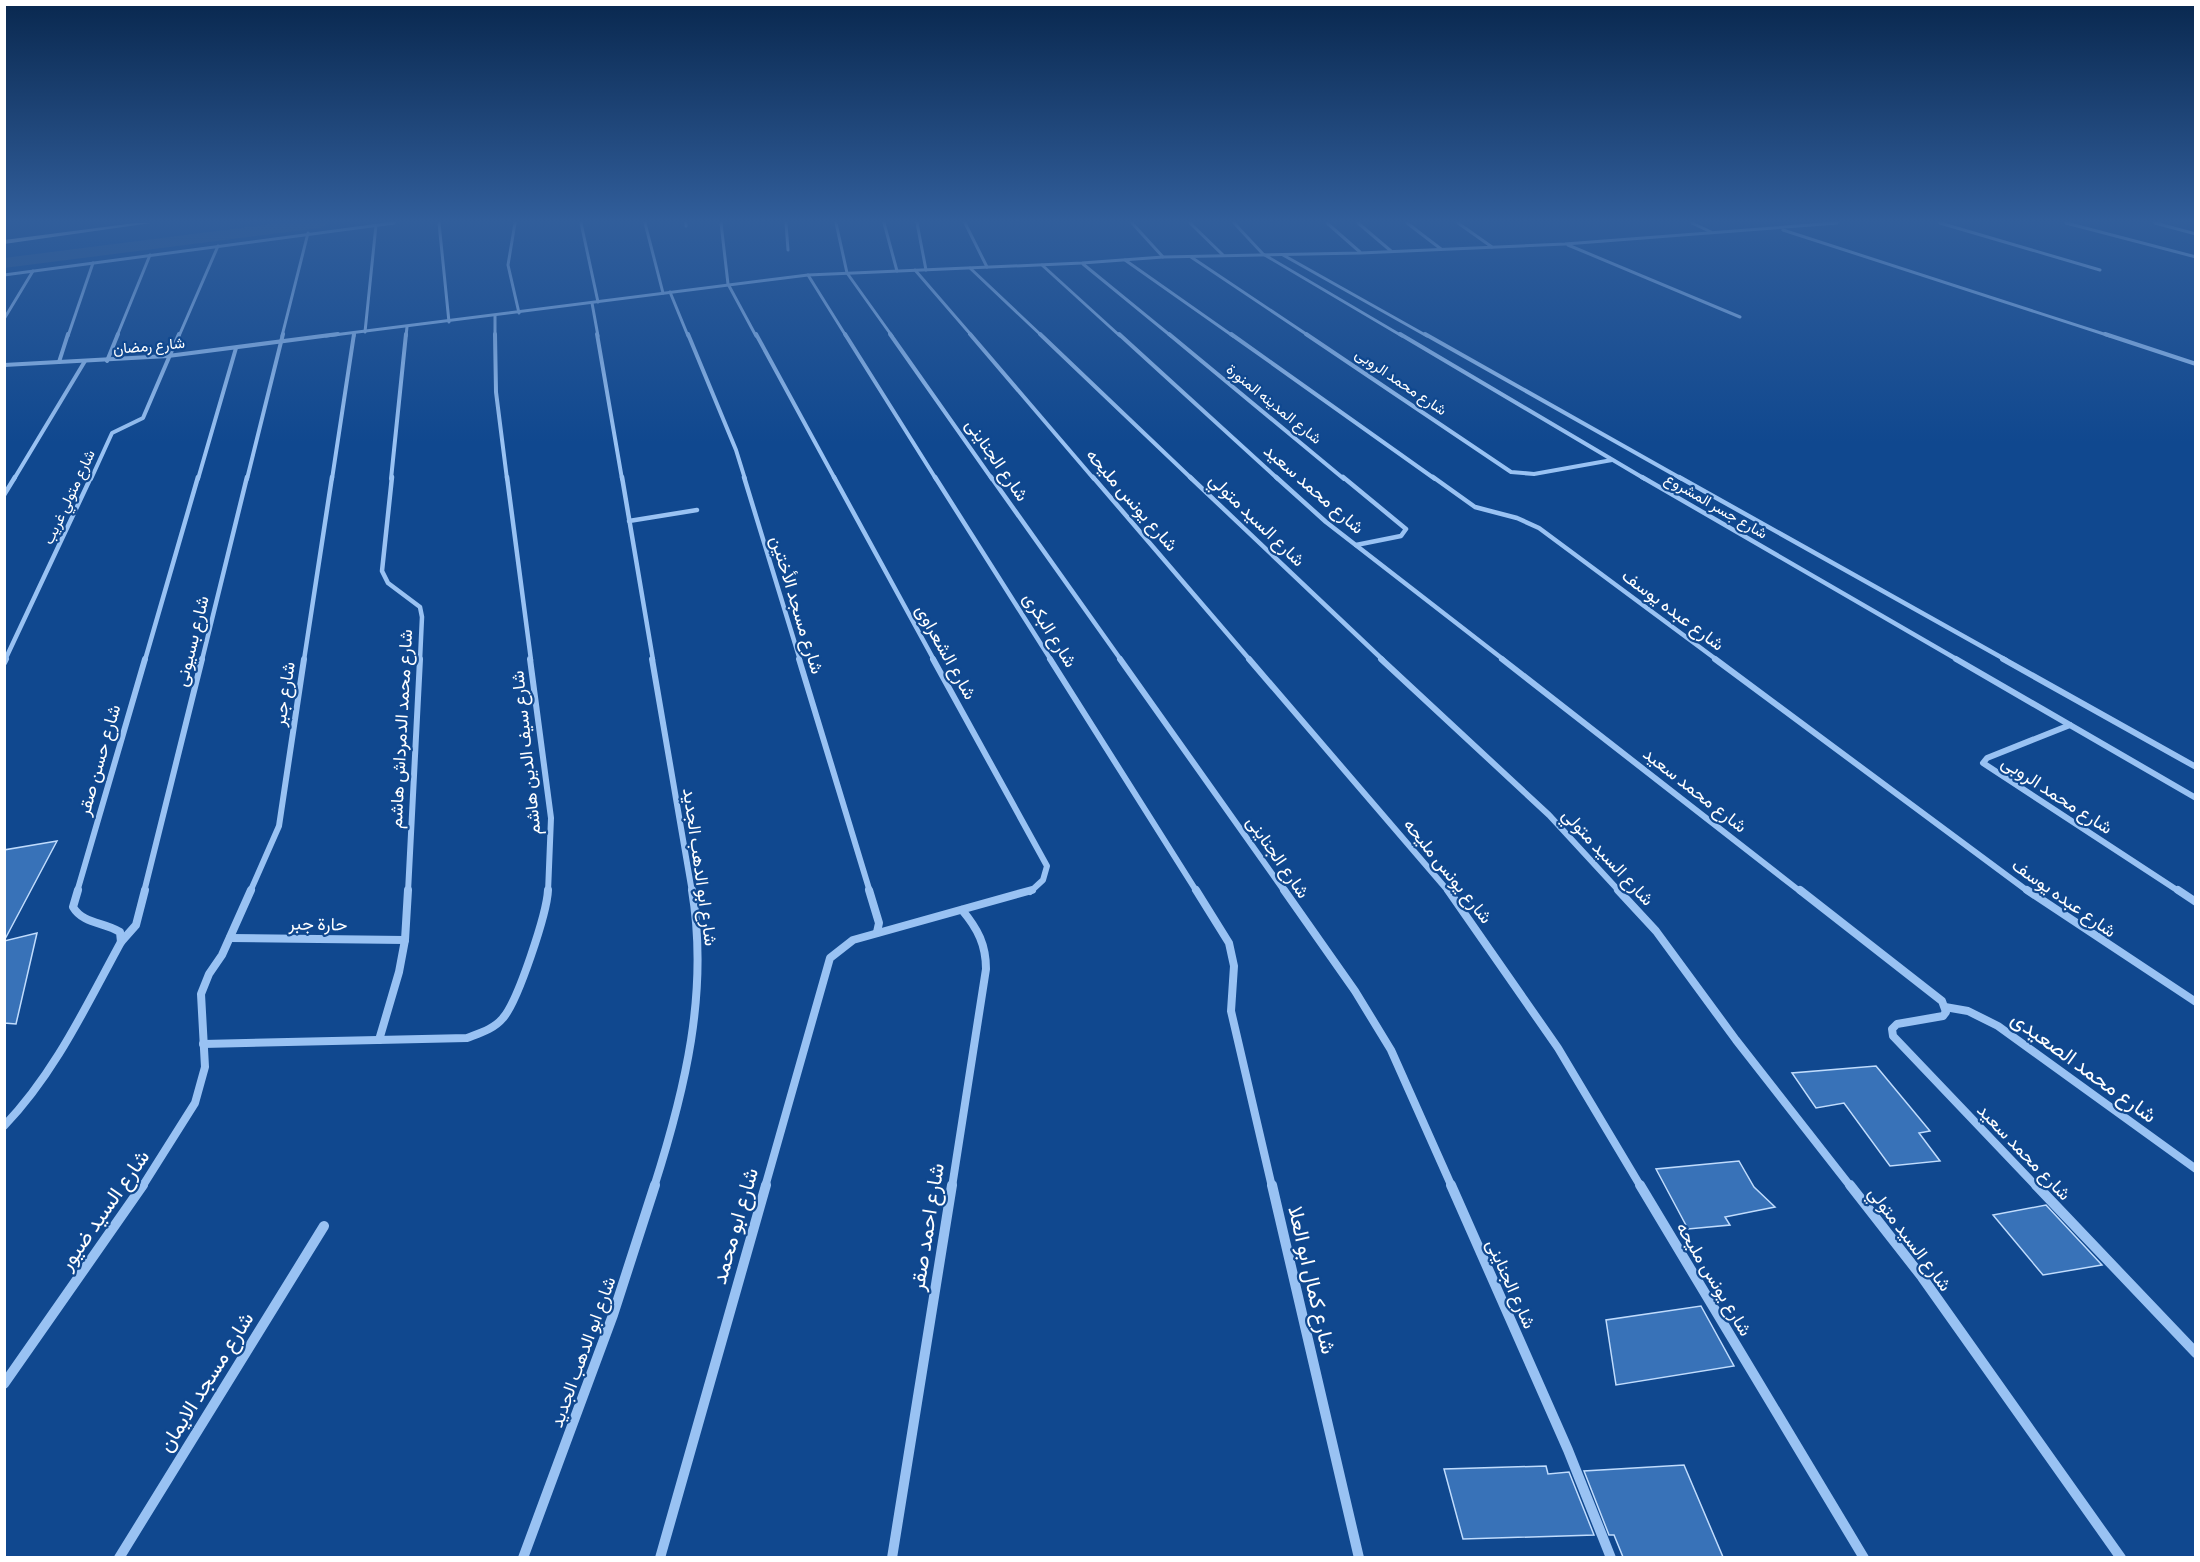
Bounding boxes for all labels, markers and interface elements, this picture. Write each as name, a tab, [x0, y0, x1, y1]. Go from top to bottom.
street label: شارع رمضان	[112, 332, 186, 360]
street label: شارع محمد الروبى	[1351, 343, 1451, 421]
street label: شارع المدينه المنورة	[1222, 359, 1327, 450]
street label: شارع الجناينى	[960, 413, 1035, 506]
street label: شارع محمد سعيد	[1259, 438, 1370, 539]
street label: شارع يونس مليحه	[1081, 443, 1184, 556]
street label: شارع متولي غريب	[37, 446, 103, 549]
street label: شارع السيد متولي	[1202, 467, 1311, 574]
street label: شارع جسر المشروع	[1661, 468, 1772, 544]
street label: شارع مسجد الأختين	[765, 533, 830, 677]
street label: شارع عبده يوسف	[1617, 563, 1730, 656]
street label: شارع البكرى	[1018, 587, 1083, 672]
street label: شارع بسيونى	[168, 593, 215, 689]
street label: شارع الشعراوى	[910, 600, 983, 704]
street label: شارع محمد الدمرداش هاشم	[383, 629, 418, 829]
street label: شارع جبر	[266, 660, 301, 729]
street label: شارع سيف الدين هاشم	[504, 669, 547, 837]
street label: شارع حسن صقر	[70, 701, 126, 819]
street label: شارع محمد سعيد	[1638, 741, 1753, 838]
street label: شارع محمد الروبى	[1997, 749, 2118, 840]
street label: شارع ابو الدهب الجديد	[677, 786, 724, 947]
street label: شارع السيد متولي	[1554, 802, 1660, 913]
street label: شارع الجناينى	[1241, 810, 1316, 903]
street label: شارع يونس مليحه	[1398, 813, 1499, 929]
street label: شارع عبده يوسف	[2007, 852, 2122, 943]
street label: حارة جبر	[287, 910, 348, 936]
street label: شارع محمد الصعيدى	[2005, 1004, 2163, 1129]
street label: شارع محمد سعيد	[1972, 1098, 2077, 1206]
street label: شارع السيد ضيور	[51, 1144, 156, 1277]
street label: شارع احمد صقر	[902, 1161, 951, 1294]
street label: شارع ابو محمد	[704, 1164, 765, 1287]
street label: شارع السيد متولي	[1860, 1181, 1958, 1298]
street label: شارع كمال ابو العلا	[1281, 1203, 1344, 1357]
street label: شارع يونس مليحه	[1671, 1217, 1758, 1340]
street label: شارع الجناينى	[1481, 1235, 1542, 1333]
street label: شارع ابو الدهب الجديد	[544, 1273, 621, 1431]
street label: شارع مسجد الايمان	[151, 1306, 260, 1457]

